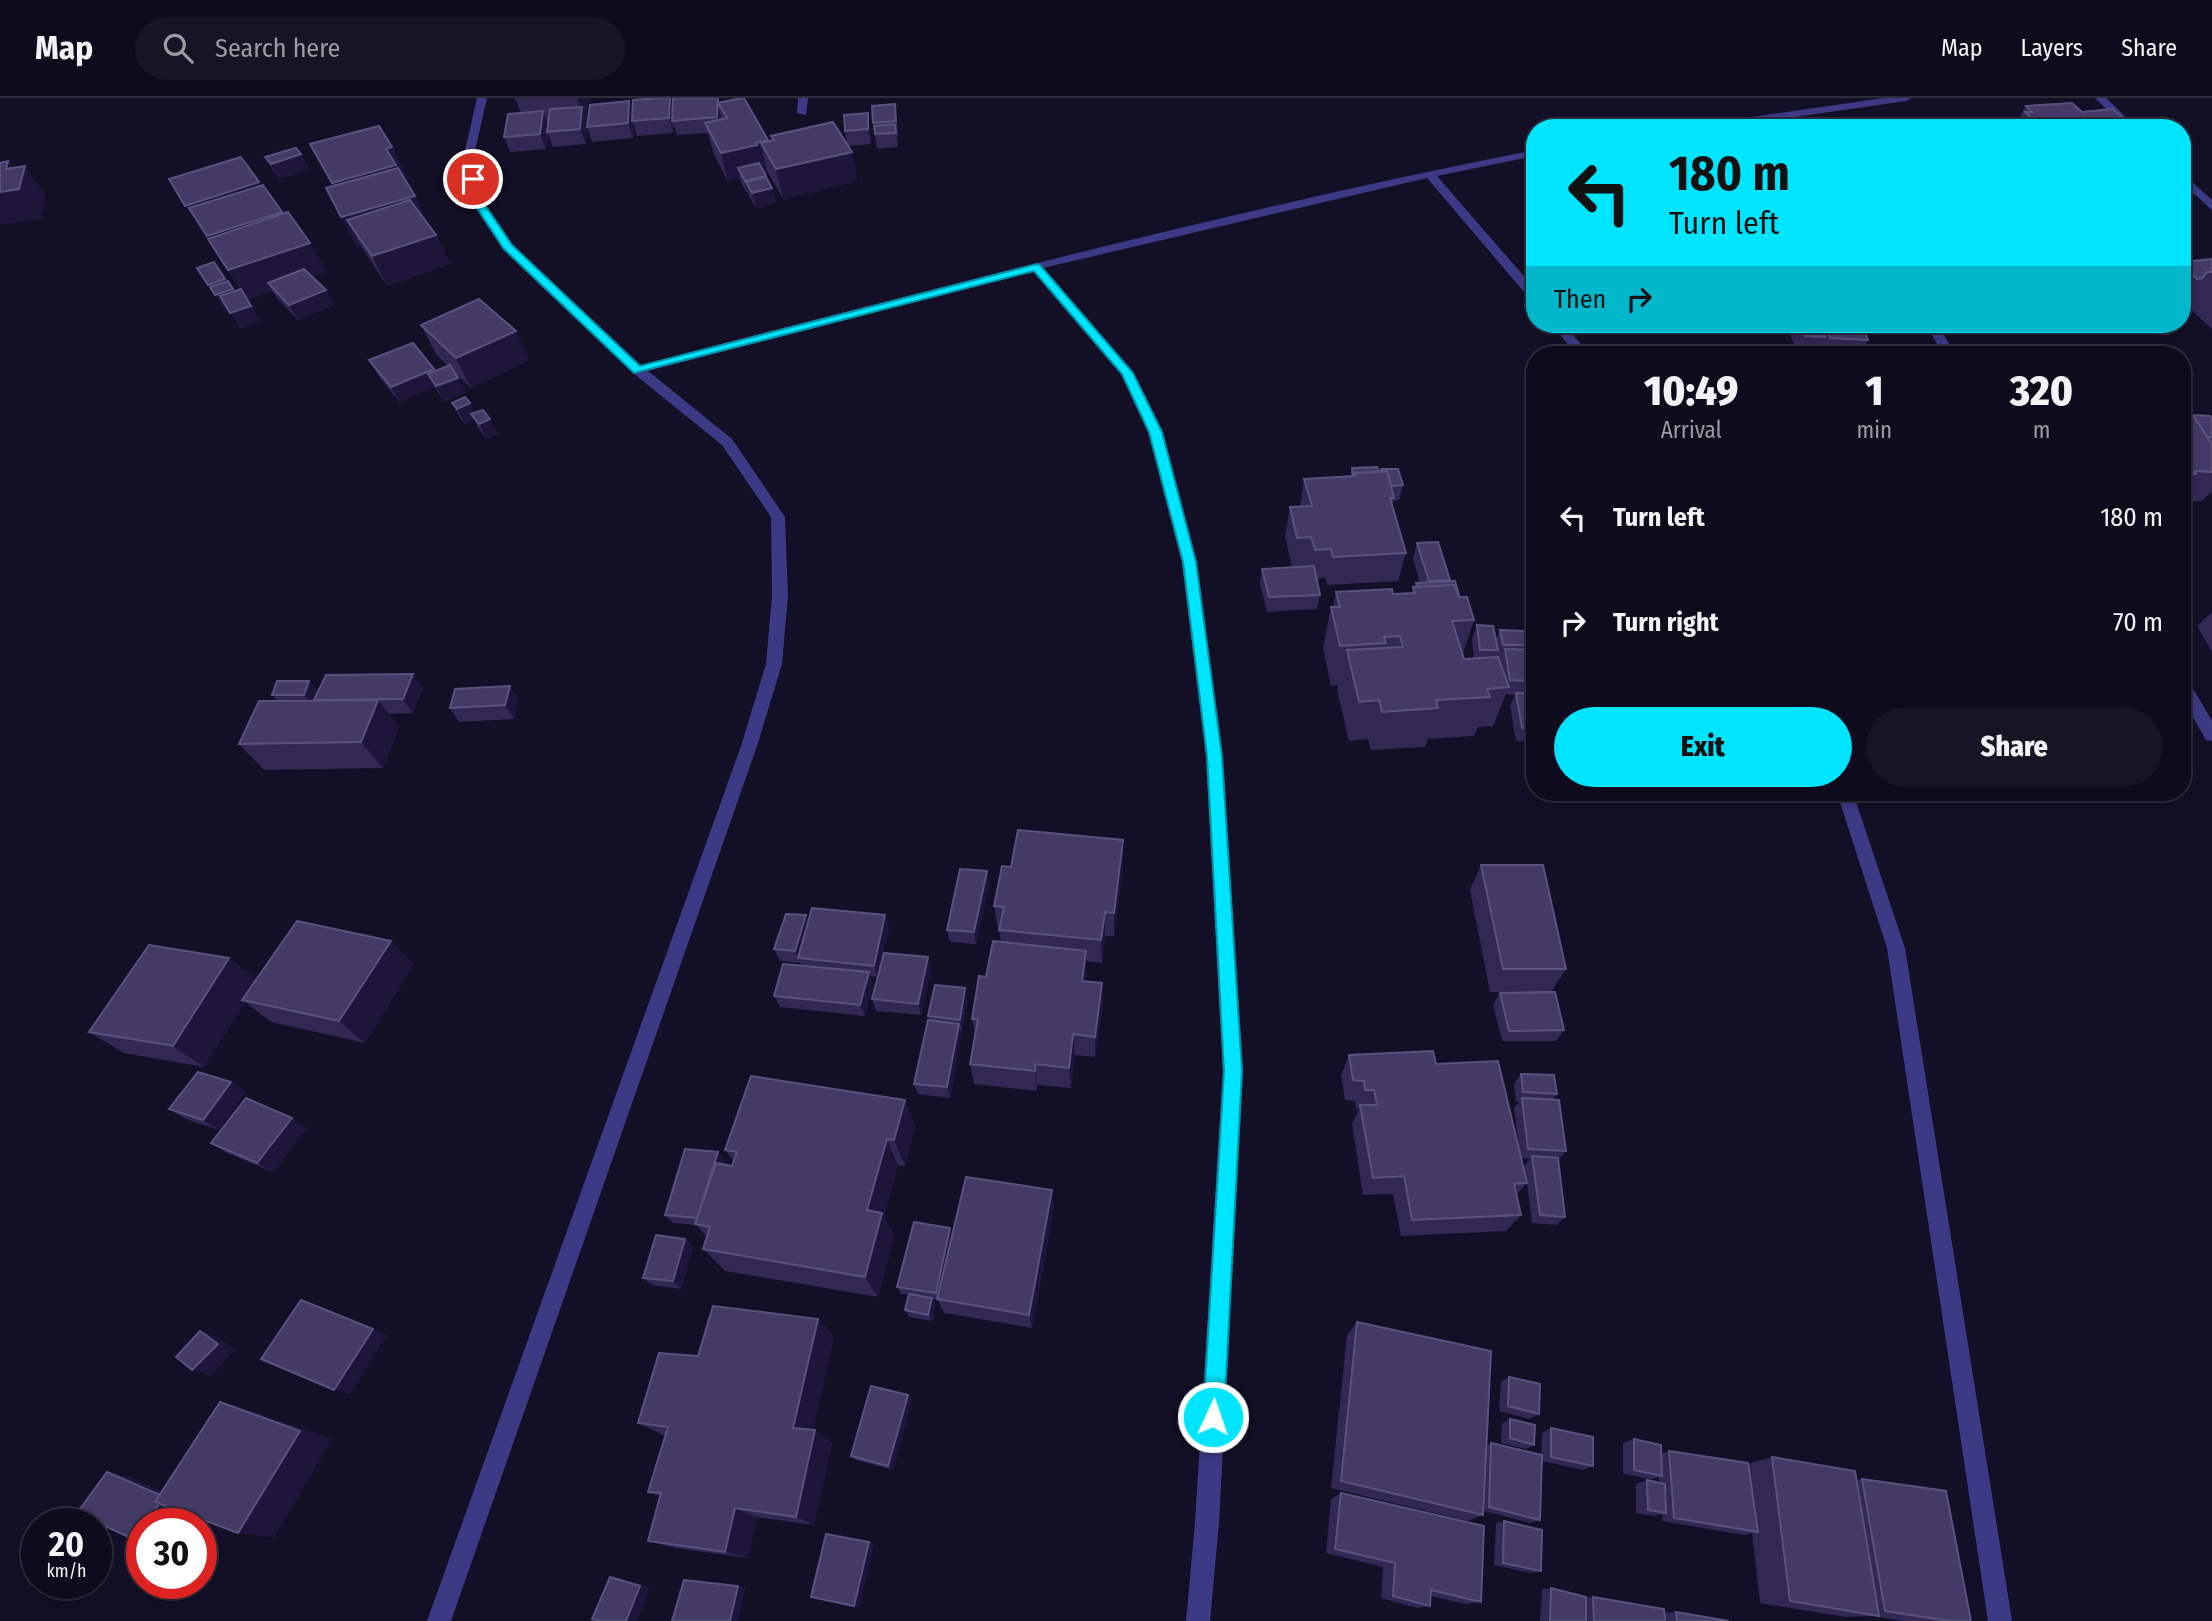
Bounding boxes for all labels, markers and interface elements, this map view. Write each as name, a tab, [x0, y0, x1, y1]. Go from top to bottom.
search box	[135, 17, 625, 80]
text: Map	[35, 28, 93, 68]
icon: search	[159, 29, 197, 67]
text: Search here	[215, 33, 340, 64]
text: Map	[1941, 34, 1983, 62]
text: Layers	[2021, 34, 2083, 62]
text: Share	[2121, 34, 2177, 62]
text: 180 m	[1669, 144, 1790, 203]
icon: left	[1554, 147, 1645, 238]
pin	[443, 149, 503, 209]
icon: arrive	[454, 160, 492, 198]
text: Turn left	[1669, 204, 1779, 242]
icon: right	[1620, 280, 1658, 318]
text: Then	[1554, 284, 1606, 315]
text: 10:49	[1644, 366, 1738, 416]
text: 1	[1865, 366, 1883, 416]
text: 320	[2010, 366, 2073, 416]
text: Arrival	[1661, 416, 1722, 444]
text: min	[1856, 416, 1892, 444]
text: m	[2033, 416, 2050, 444]
icon: left	[1554, 499, 1592, 537]
text: Turn left	[1613, 502, 1705, 533]
text: 180 m	[2100, 502, 2163, 533]
icon: right	[1554, 604, 1592, 642]
text: Turn right	[1613, 607, 1719, 638]
text: 70 m	[2113, 607, 2163, 638]
button: Exit	[1554, 707, 1852, 787]
button: Share	[1866, 707, 2163, 787]
position arrow	[1176, 1380, 1250, 1454]
speed limit sign: 30	[126, 1508, 217, 1599]
text: 20	[49, 1523, 84, 1565]
text: km/h	[46, 1560, 87, 1582]

